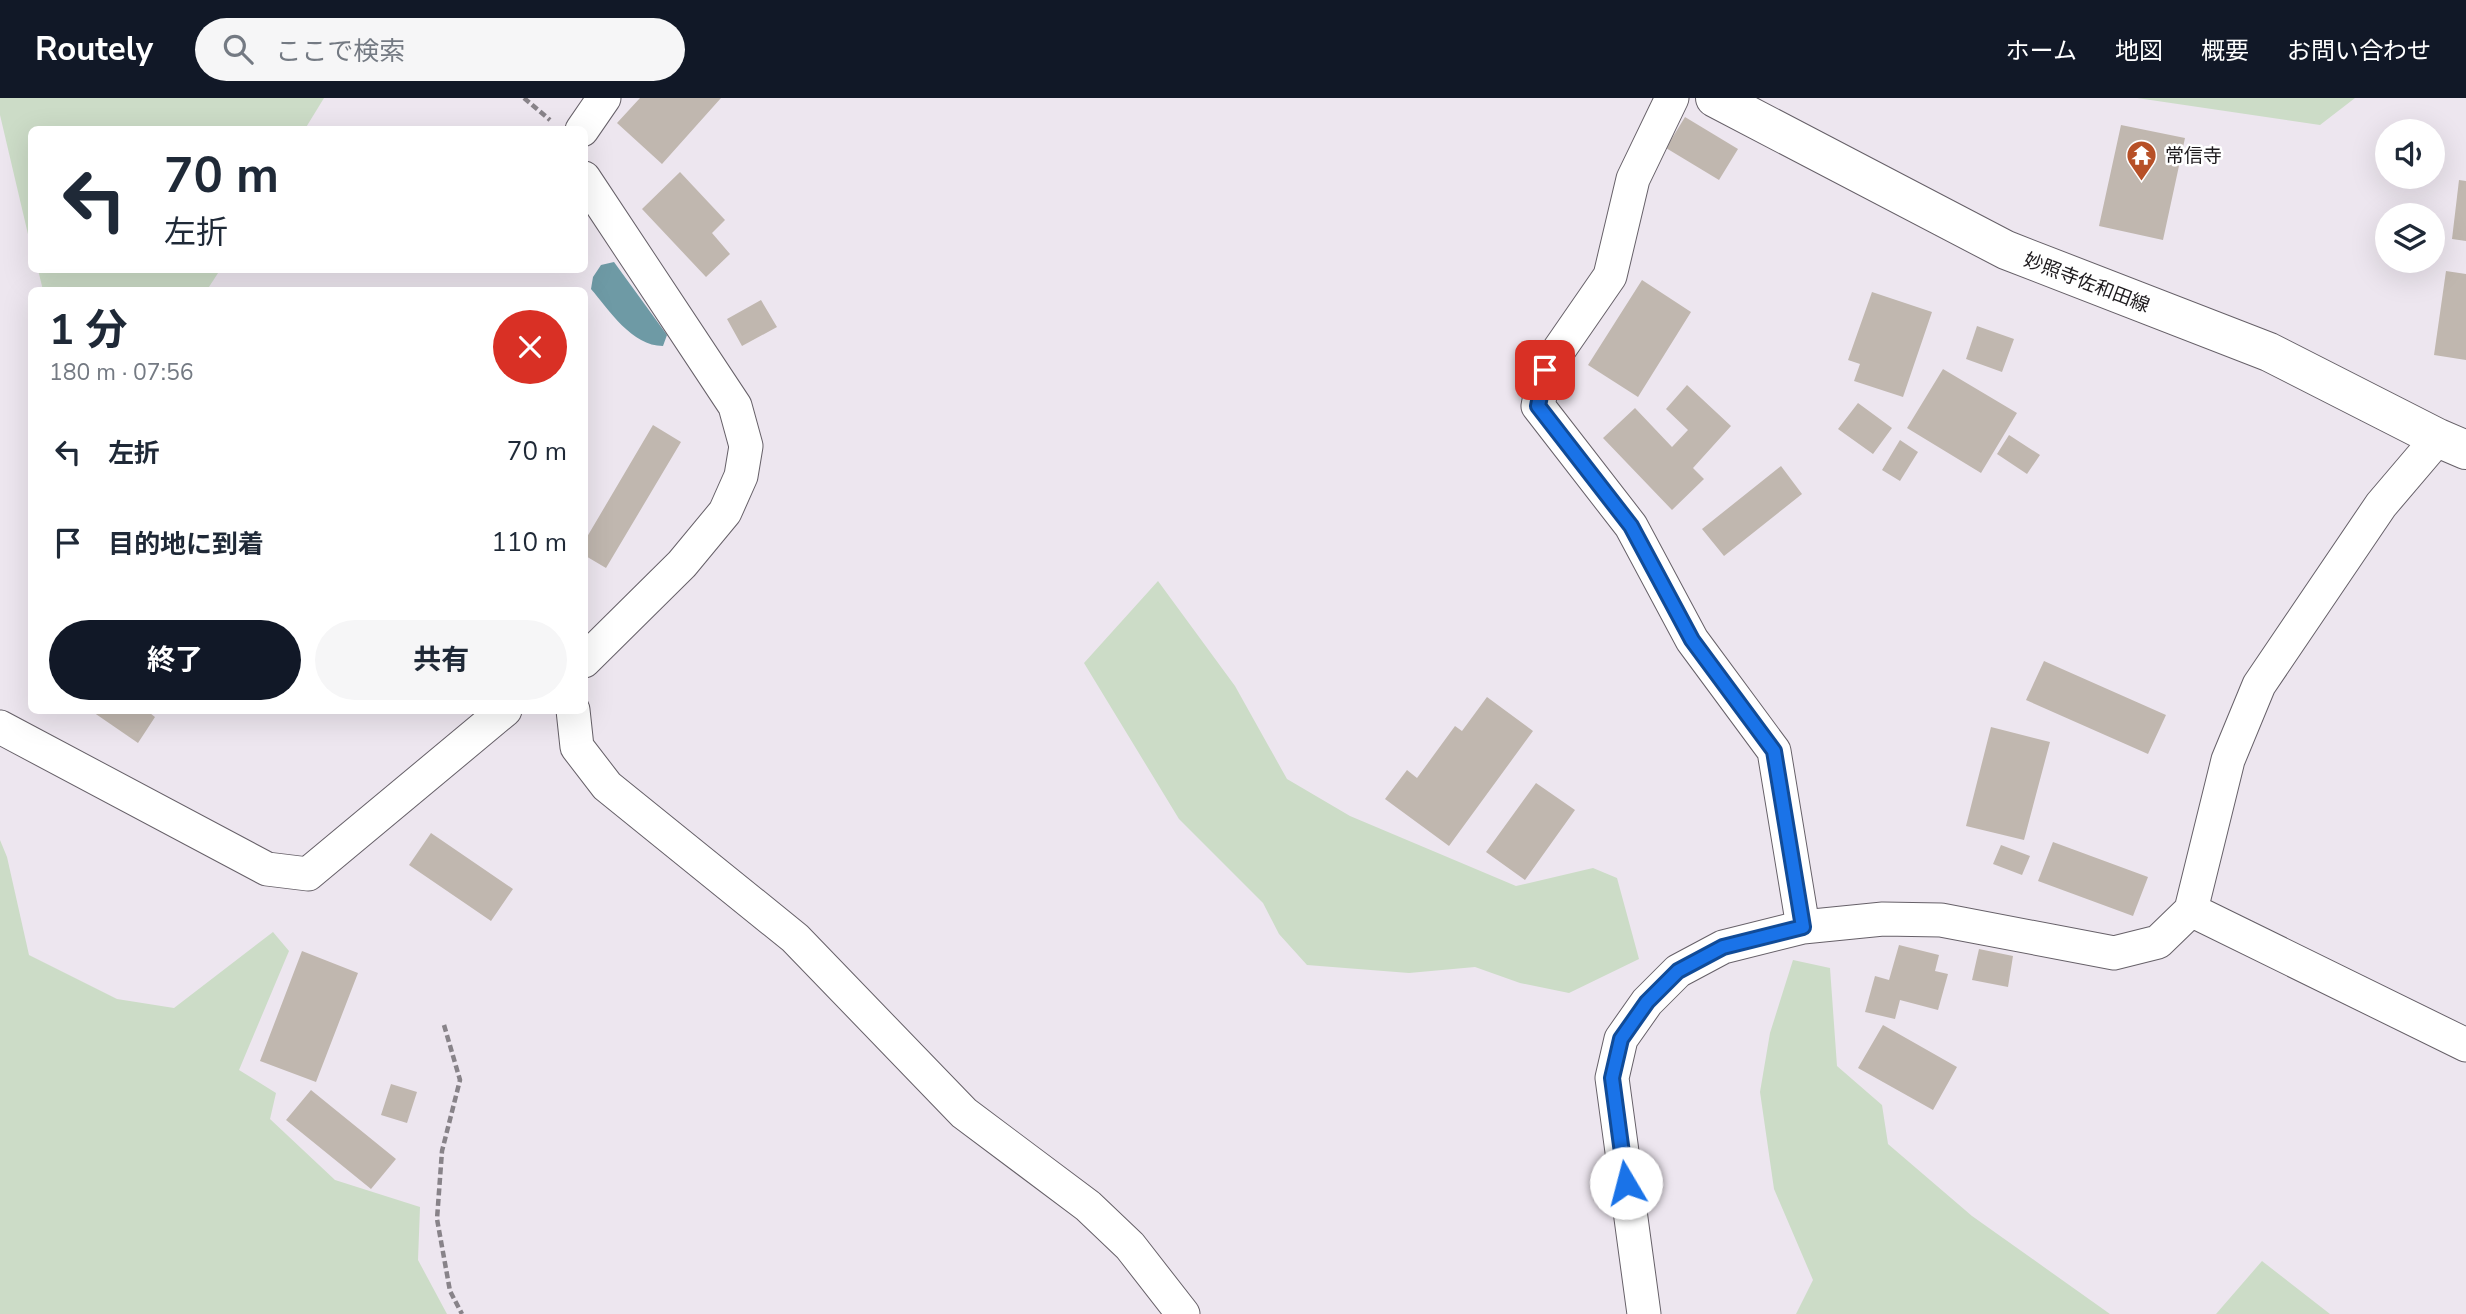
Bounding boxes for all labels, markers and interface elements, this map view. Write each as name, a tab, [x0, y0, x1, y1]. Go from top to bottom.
search box	[195, 18, 685, 81]
text: Routely	[35, 27, 153, 72]
icon: search	[219, 30, 257, 68]
text: ここで検索	[275, 34, 405, 69]
text: ホーム	[2006, 35, 2077, 67]
text: 地図	[2115, 35, 2163, 67]
text: 概要	[2201, 35, 2249, 67]
text: お問い合わせ	[2287, 35, 2431, 67]
map controls	[2375, 119, 2445, 273]
button: sound	[2375, 119, 2445, 189]
temple icon: 常信寺	[2125, 138, 2159, 182]
text: 70 m	[164, 142, 279, 209]
place label: 常信寺	[2165, 143, 2222, 169]
icon: left	[49, 154, 140, 245]
button: layers	[2375, 203, 2445, 273]
text: 左折	[164, 211, 228, 254]
street label: 妙照寺佐和田線	[2020, 247, 2153, 319]
text: 1 分	[49, 302, 128, 359]
button: close	[493, 310, 567, 384]
pin	[1515, 340, 1575, 400]
icon: arrive	[1526, 351, 1564, 389]
text: 180 m · 07:56	[49, 357, 194, 388]
icon: left	[49, 433, 87, 471]
text: 70 m	[507, 434, 567, 469]
text: 左折	[108, 436, 160, 471]
icon: arrive	[49, 524, 87, 562]
text: 110 m	[491, 525, 567, 560]
text: 目的地に到着	[108, 527, 264, 562]
button: 終了	[49, 620, 301, 700]
button: 共有	[315, 620, 567, 700]
position arrow	[1589, 1146, 1663, 1220]

